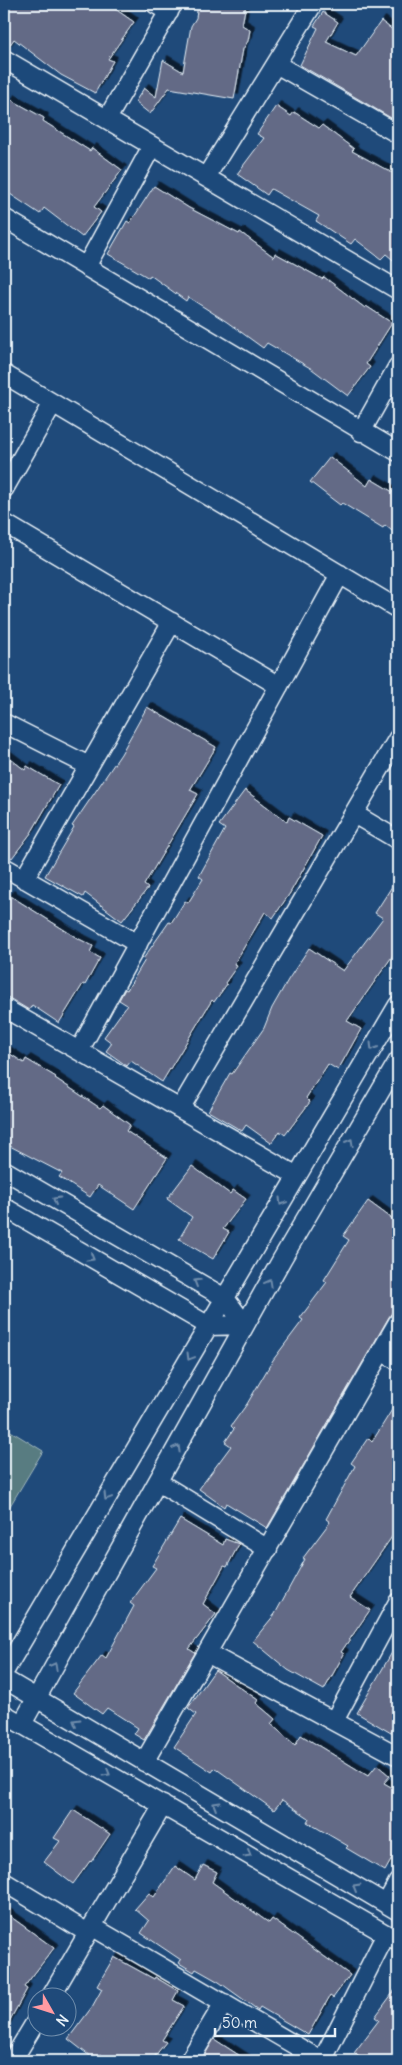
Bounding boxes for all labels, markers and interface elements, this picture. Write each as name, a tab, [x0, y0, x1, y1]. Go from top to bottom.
one-way arrow	[370, 1042, 380, 1051]
one-way arrow	[344, 1139, 354, 1148]
one-way arrow	[278, 1196, 288, 1205]
one-way arrow	[52, 1197, 61, 1207]
one-way arrow	[86, 1251, 95, 1261]
one-way arrow	[193, 1278, 202, 1288]
one-way arrow	[262, 1279, 272, 1288]
one-way arrow	[186, 1351, 196, 1360]
one-way arrow	[170, 1445, 180, 1454]
one-way arrow	[104, 1491, 114, 1500]
one-way arrow	[48, 1663, 58, 1672]
one-way arrow	[73, 1718, 82, 1728]
one-way arrow	[102, 1766, 111, 1776]
one-way arrow	[212, 1801, 221, 1811]
one-way arrow	[242, 1847, 251, 1857]
one-way arrow	[352, 1883, 361, 1893]
north arrow	[28, 1988, 78, 2038]
scale bar	[215, 2005, 334, 2037]
text: N	[52, 2011, 72, 2030]
text: 50 m	[222, 2013, 257, 2032]

